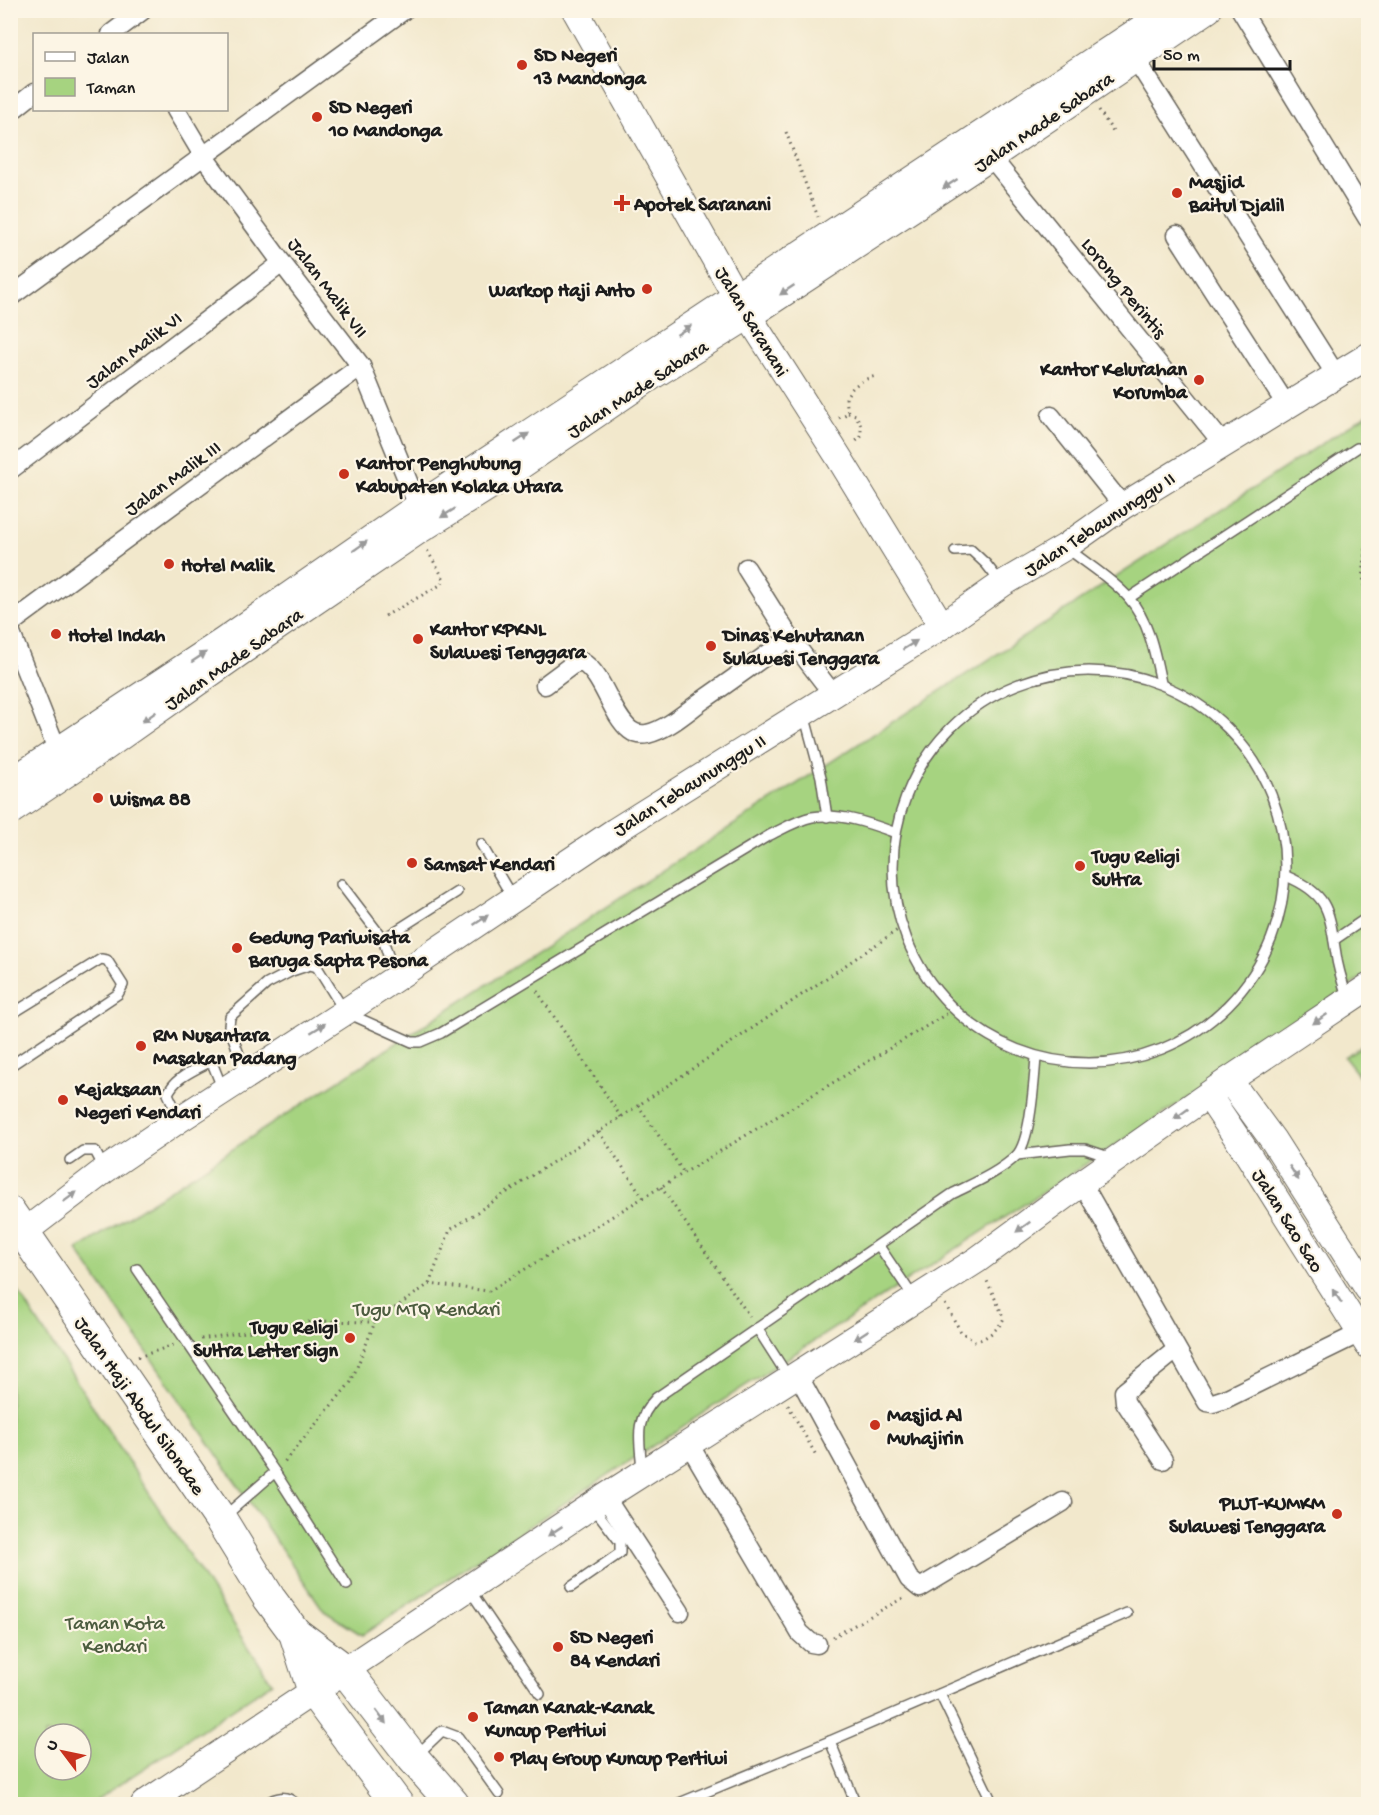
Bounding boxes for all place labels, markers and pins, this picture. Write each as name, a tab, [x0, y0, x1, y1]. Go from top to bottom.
place label: SD Negeri 13 Mandonga	[533, 46, 647, 92]
marker: SD Negeri 13 Mandonga	[515, 58, 529, 72]
place label: SD Negeri 10 Mandonga	[328, 98, 443, 144]
marker: SD Negeri 10 Mandonga	[310, 110, 324, 124]
place label: Masjid Baitul Djalil	[1188, 173, 1285, 219]
marker: Masjid Baitul Djalil	[1170, 186, 1184, 200]
place label: Apotek Saranani	[633, 195, 771, 218]
marker: Apotek Saranani	[615, 196, 629, 210]
place label: Warkop Haji Anto	[488, 281, 636, 304]
marker: Warkop Haji Anto	[640, 282, 654, 296]
place label: Kantor Kelurahan Korumba	[1039, 360, 1188, 406]
marker: Kantor Kelurahan Korumba	[1192, 373, 1206, 387]
place label: Kantor Penghubung Kabupaten Kolaka Utara	[355, 454, 563, 500]
marker: Kantor Penghubung Kabupaten Kolaka Utara	[337, 467, 351, 481]
place label: Hotel Malik	[181, 556, 275, 579]
marker: Hotel Malik	[162, 557, 176, 571]
place label: Kantor KPKNL Sulawesi Tenggara	[429, 620, 587, 666]
place label: Hotel Indah	[68, 626, 166, 649]
place label: Dinas Kehutanan Sulawesi Tenggara	[721, 626, 880, 672]
marker: Hotel Indah	[49, 627, 63, 641]
marker: Kantor KPKNL Sulawesi Tenggara	[411, 632, 425, 646]
marker: Dinas Kehutanan Sulawesi Tenggara	[704, 639, 718, 653]
place label: Wisma 88	[109, 790, 191, 813]
marker: Wisma 88	[91, 791, 105, 805]
place label: Tugu Religi Sultra	[1090, 847, 1180, 893]
place label: Samsat Kendari	[424, 855, 555, 878]
marker: Samsat Kendari	[405, 856, 419, 870]
marker: Tugu Religi Sultra	[1073, 859, 1087, 873]
place label: Gedung Pariwisata Baruga Sapta Pesona	[248, 928, 429, 974]
marker: Gedung Pariwisata Baruga Sapta Pesona	[230, 941, 244, 955]
place label: RM Nusantara Masakan Padang	[152, 1026, 297, 1072]
marker: RM Nusantara Masakan Padang	[134, 1039, 148, 1053]
place label: Kejaksaan Negeri Kendari	[74, 1080, 201, 1126]
marker: Kejaksaan Negeri Kendari	[56, 1093, 70, 1107]
place label: Tugu Religi Sultra Letter Sign	[193, 1318, 338, 1364]
marker: Tugu Religi Sultra Letter Sign	[343, 1331, 357, 1345]
place label: Masjid Al Muhajirin	[887, 1406, 964, 1452]
marker: Masjid Al Muhajirin	[868, 1418, 882, 1432]
place label: PLUT-KUMKM Sulawesi Tenggara	[1169, 1494, 1326, 1540]
marker: PLUT-KUMKM Sulawesi Tenggara	[1330, 1507, 1344, 1521]
place label: SD Negeri 84 Kendari	[570, 1628, 660, 1674]
marker: SD Negeri 84 Kendari	[551, 1640, 565, 1654]
place label: Taman Kanak-Kanak Kuncup Pertiwi	[483, 1698, 655, 1744]
marker: Taman Kanak-Kanak Kuncup Pertiwi	[466, 1710, 480, 1724]
place label: Play Group Kuncup Pertiwi	[510, 1749, 728, 1772]
marker: Play Group Kuncup Pertiwi	[492, 1750, 506, 1764]

